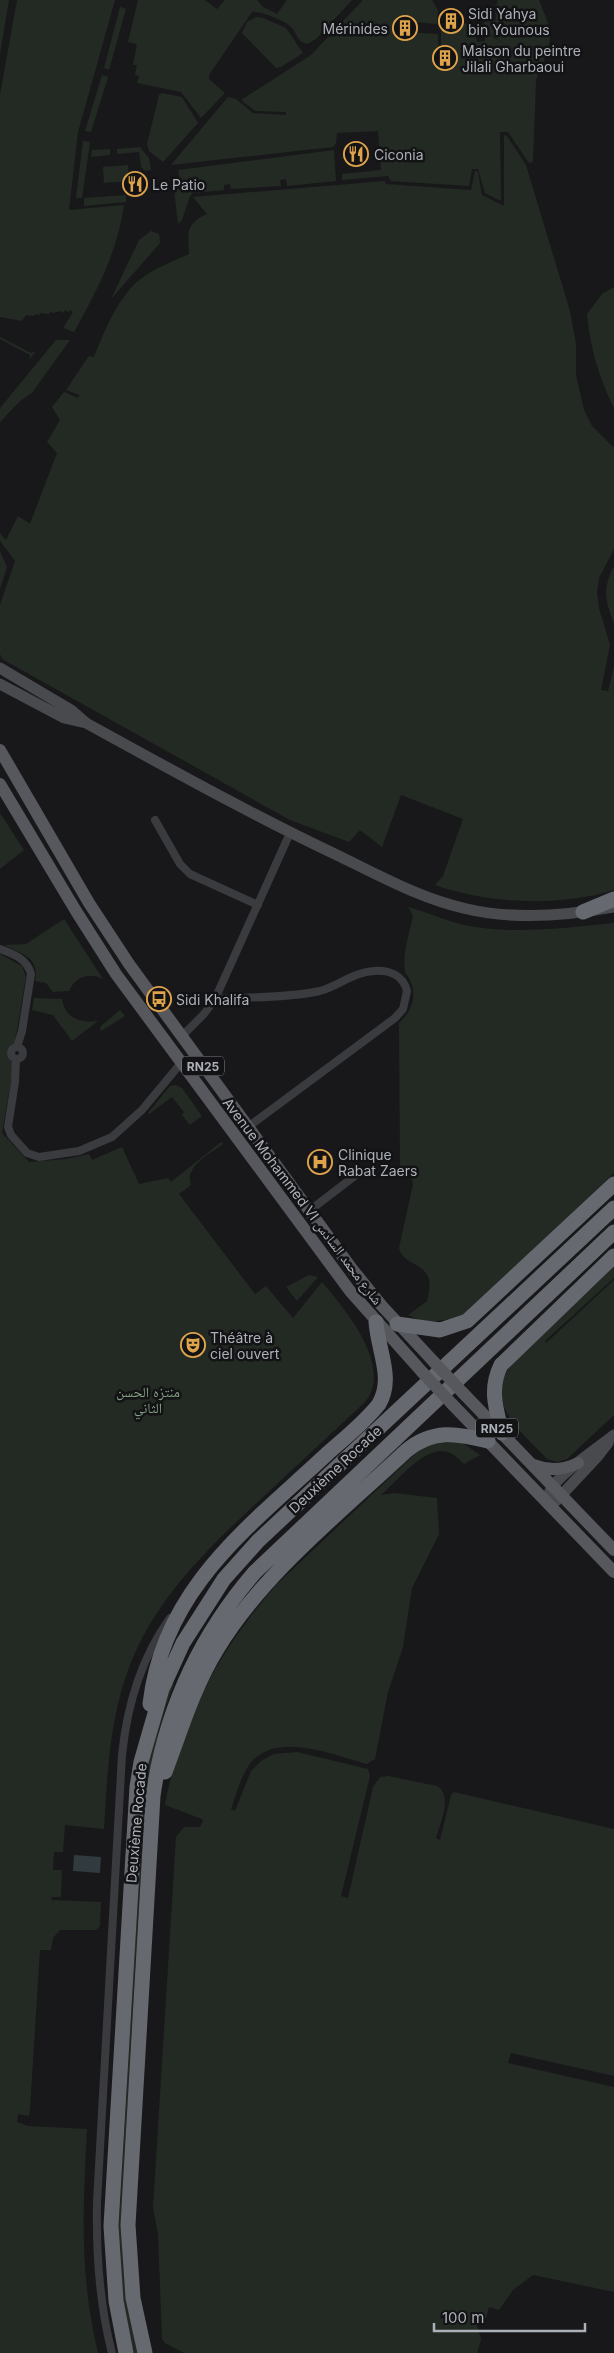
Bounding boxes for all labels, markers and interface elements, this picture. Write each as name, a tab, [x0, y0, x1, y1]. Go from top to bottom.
place label: Sidi Yahya bin Younous	[468, 5, 550, 38]
building icon: Sidi Yahya bin Younous	[438, 8, 464, 34]
building icon: Mérinides	[392, 15, 418, 41]
place label: Mérinides	[323, 20, 388, 37]
place label: Maison du peintre Jilali Gharbaoui	[462, 42, 581, 75]
building icon: Maison du peintre Jilali Gharbaoui	[432, 45, 458, 71]
restaurant icon: Ciconia	[343, 141, 369, 167]
place label: Ciconia	[374, 146, 424, 163]
restaurant icon: Le Patio	[122, 171, 148, 197]
place label: Le Patio	[152, 176, 205, 193]
bus stop icon: Sidi Khalifa	[146, 986, 172, 1012]
place label: Sidi Khalifa	[176, 991, 249, 1008]
road number: RN25	[182, 1056, 224, 1076]
street label: Avenue Mohammed VI شارع محمد السادس	[218, 1094, 386, 1309]
place label: Clinique Rabat Zaers	[338, 1146, 417, 1179]
hospital icon: Clinique Rabat Zaers	[307, 1149, 333, 1175]
place label: Théâtre à ciel ouvert	[210, 1329, 280, 1362]
theatre icon: Théâtre à ciel ouvert	[180, 1332, 206, 1358]
park label: منتزه الحسن الثاني	[116, 1383, 180, 1419]
road number: RN25	[476, 1419, 518, 1438]
street label: Deuxième Rocade	[285, 1422, 385, 1516]
street label: Deuxième Rocade	[122, 1762, 150, 1884]
scale bar	[434, 2300, 585, 2332]
text: 100 m	[442, 2308, 484, 2327]

